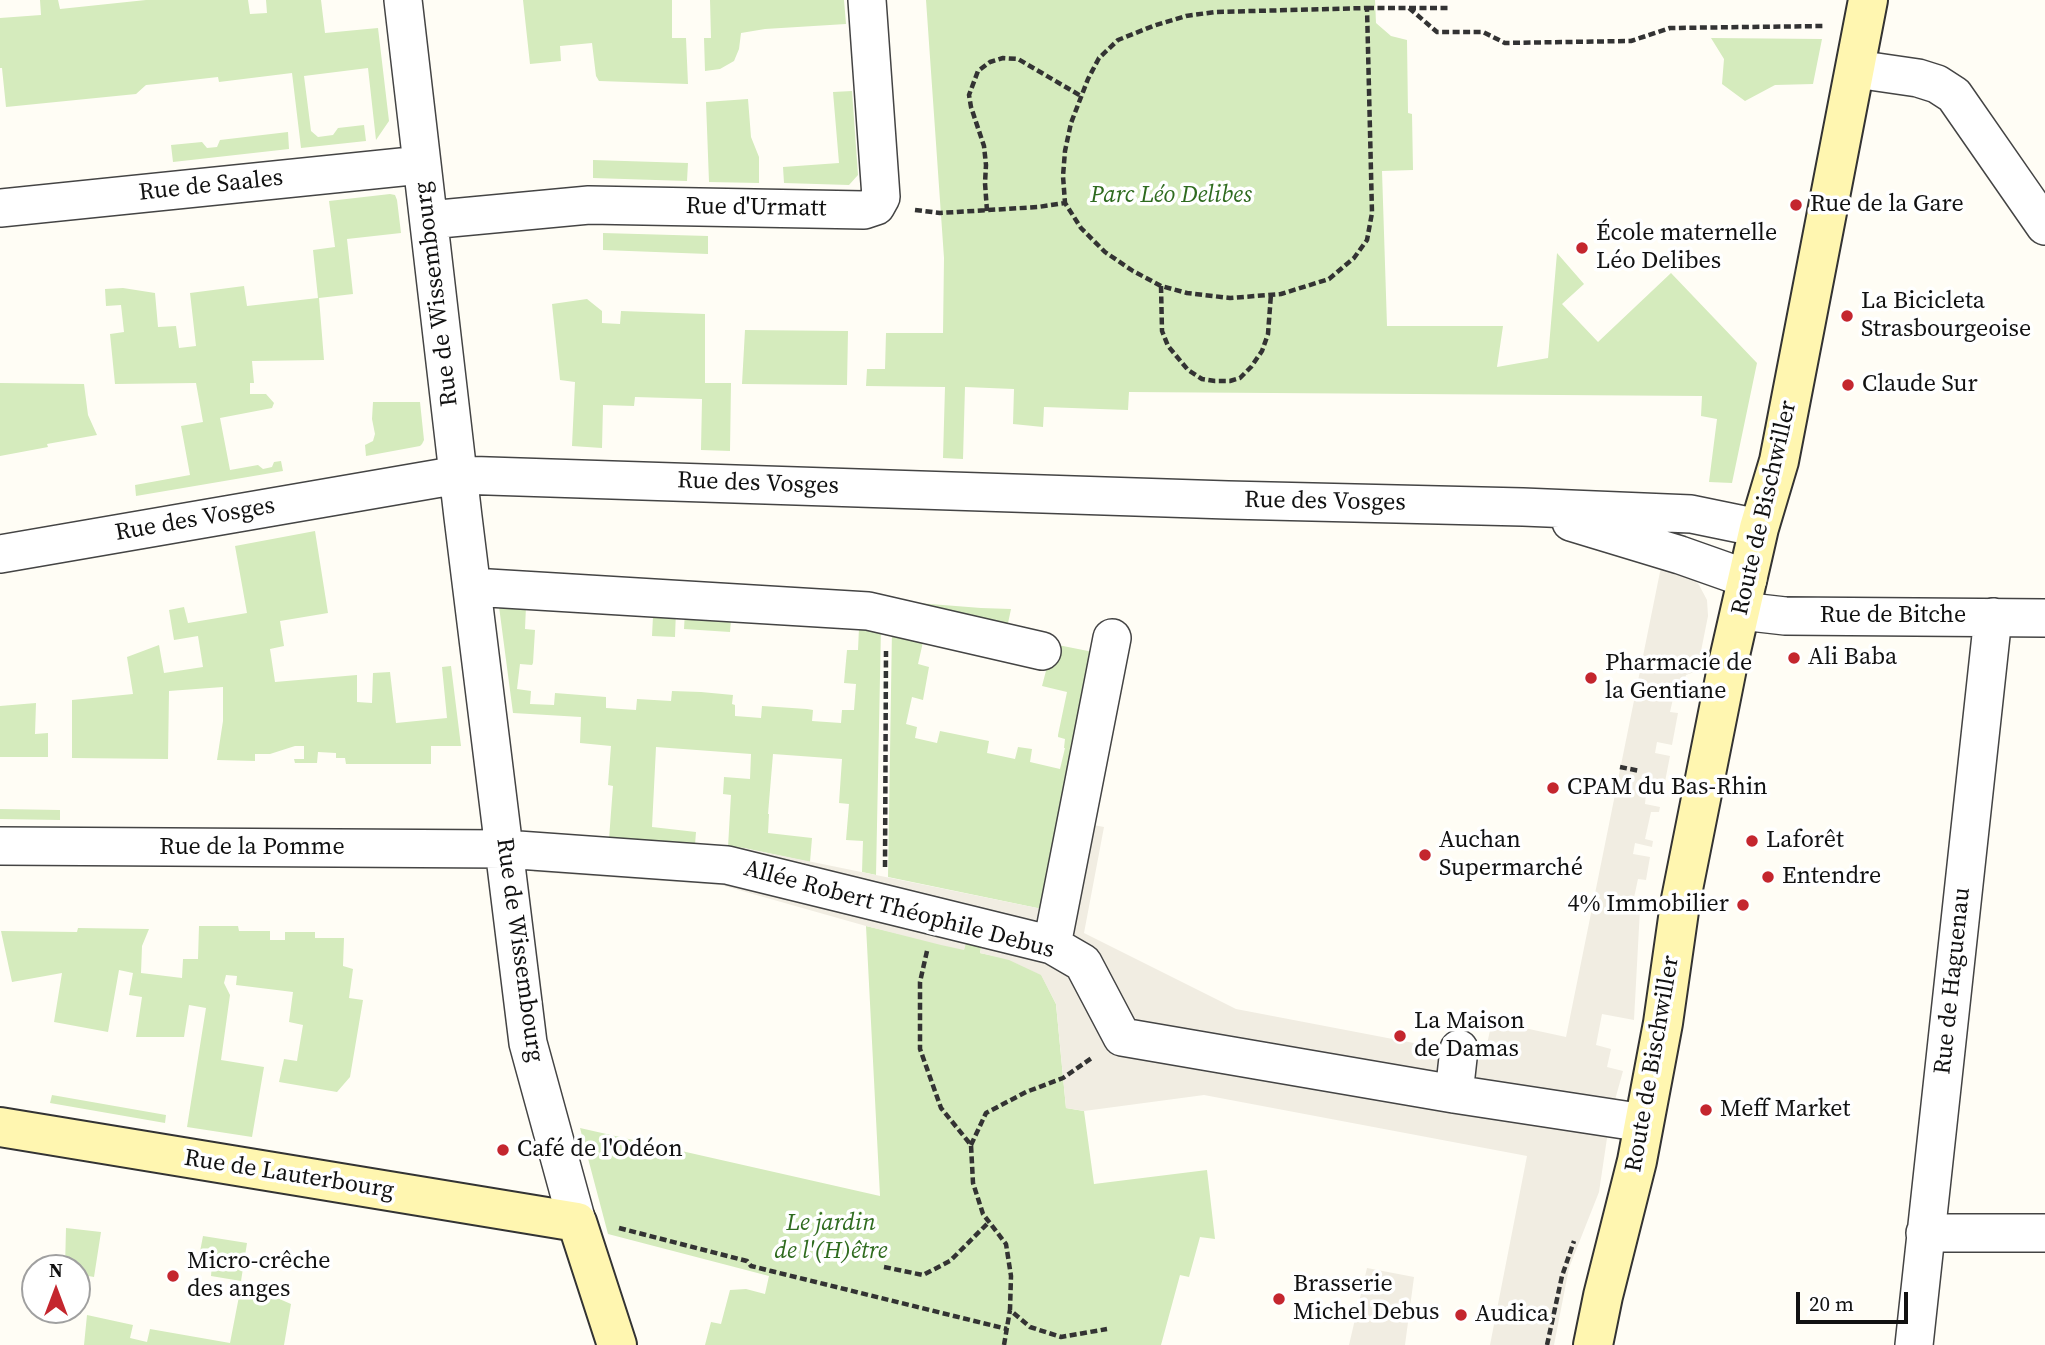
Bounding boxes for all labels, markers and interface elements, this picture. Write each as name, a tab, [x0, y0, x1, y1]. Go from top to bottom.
street label: Rue de Saales	[137, 164, 285, 208]
street label: Rue de Wissembourg	[409, 180, 465, 408]
park label: Parc Léo Delibes	[1090, 182, 1252, 210]
place label: Rue de la Gare	[1810, 191, 1964, 219]
street label: Rue d'Urmatt	[685, 192, 827, 224]
marker: Rue de la Gare	[1788, 197, 1804, 213]
place label: École maternelle Léo Delibes	[1596, 220, 1777, 276]
marker: École maternelle Léo Delibes	[1574, 240, 1590, 256]
place label: La Bicicleta Strasbourgeoise	[1861, 288, 2031, 344]
marker: La Bicicleta Strasbourgeoise	[1839, 308, 1855, 324]
place label: Claude Sur	[1862, 371, 1978, 399]
marker: Claude Sur	[1840, 377, 1856, 393]
street label: Route de Bischwiller	[1726, 398, 1804, 618]
street label: Rue des Vosges	[677, 467, 839, 501]
street label: Rue des Vosges	[1244, 486, 1406, 518]
street label: Rue des Vosges	[113, 492, 277, 548]
street label: Rue de Bitche	[1820, 602, 1966, 630]
place label: Ali Baba	[1808, 644, 1897, 672]
place label: Pharmacie de la Gentiane	[1605, 650, 1752, 706]
marker: Ali Baba	[1786, 650, 1802, 666]
marker: Pharmacie de la Gentiane	[1583, 670, 1599, 686]
place label: CPAM du Bas-Rhin	[1567, 774, 1768, 802]
marker: CPAM du Bas-Rhin	[1545, 780, 1561, 796]
place label: Auchan Supermarché	[1439, 827, 1583, 883]
place label: Laforêt	[1766, 827, 1844, 855]
marker: Laforêt	[1744, 833, 1760, 849]
street label: Rue de la Pomme	[159, 834, 345, 862]
street label: Rue de Wissembourg	[489, 836, 549, 1064]
marker: Auchan Supermarché	[1417, 847, 1433, 863]
street label: Allée Robert Théophile Debus	[741, 855, 1057, 965]
place label: Entendre	[1782, 863, 1881, 891]
marker: Entendre	[1760, 869, 1776, 885]
street label: Rue de Haguenau	[1929, 886, 1977, 1076]
place label: 4% Immobilier	[1568, 891, 1729, 919]
marker: 4% Immobilier	[1735, 897, 1751, 913]
street label: Route de Bischwiller	[1620, 953, 1686, 1175]
place label: La Maison de Damas	[1414, 1008, 1525, 1064]
marker: La Maison de Damas	[1392, 1028, 1408, 1044]
place label: Meff Market	[1720, 1096, 1850, 1124]
marker: Meff Market	[1698, 1102, 1714, 1118]
place label: Café de l'Odéon	[517, 1136, 683, 1164]
marker: Café de l'Odéon	[495, 1142, 511, 1158]
street label: Rue de Lauterbourg	[182, 1144, 396, 1206]
park label: Le jardin de l'(H)être	[774, 1210, 888, 1266]
place label: Micro-crêche des anges	[187, 1248, 331, 1304]
north arrow	[21, 1254, 91, 1324]
text: N	[49, 1257, 63, 1283]
marker: Micro-crêche des anges	[165, 1268, 181, 1284]
place label: Brasserie Michel Debus	[1293, 1271, 1439, 1327]
scale bar	[1800, 1278, 1912, 1322]
text: 20 m	[1809, 1289, 1854, 1318]
marker: Brasserie Michel Debus	[1271, 1291, 1287, 1307]
place label: Audica	[1475, 1301, 1549, 1329]
marker: Audica	[1453, 1307, 1469, 1323]

